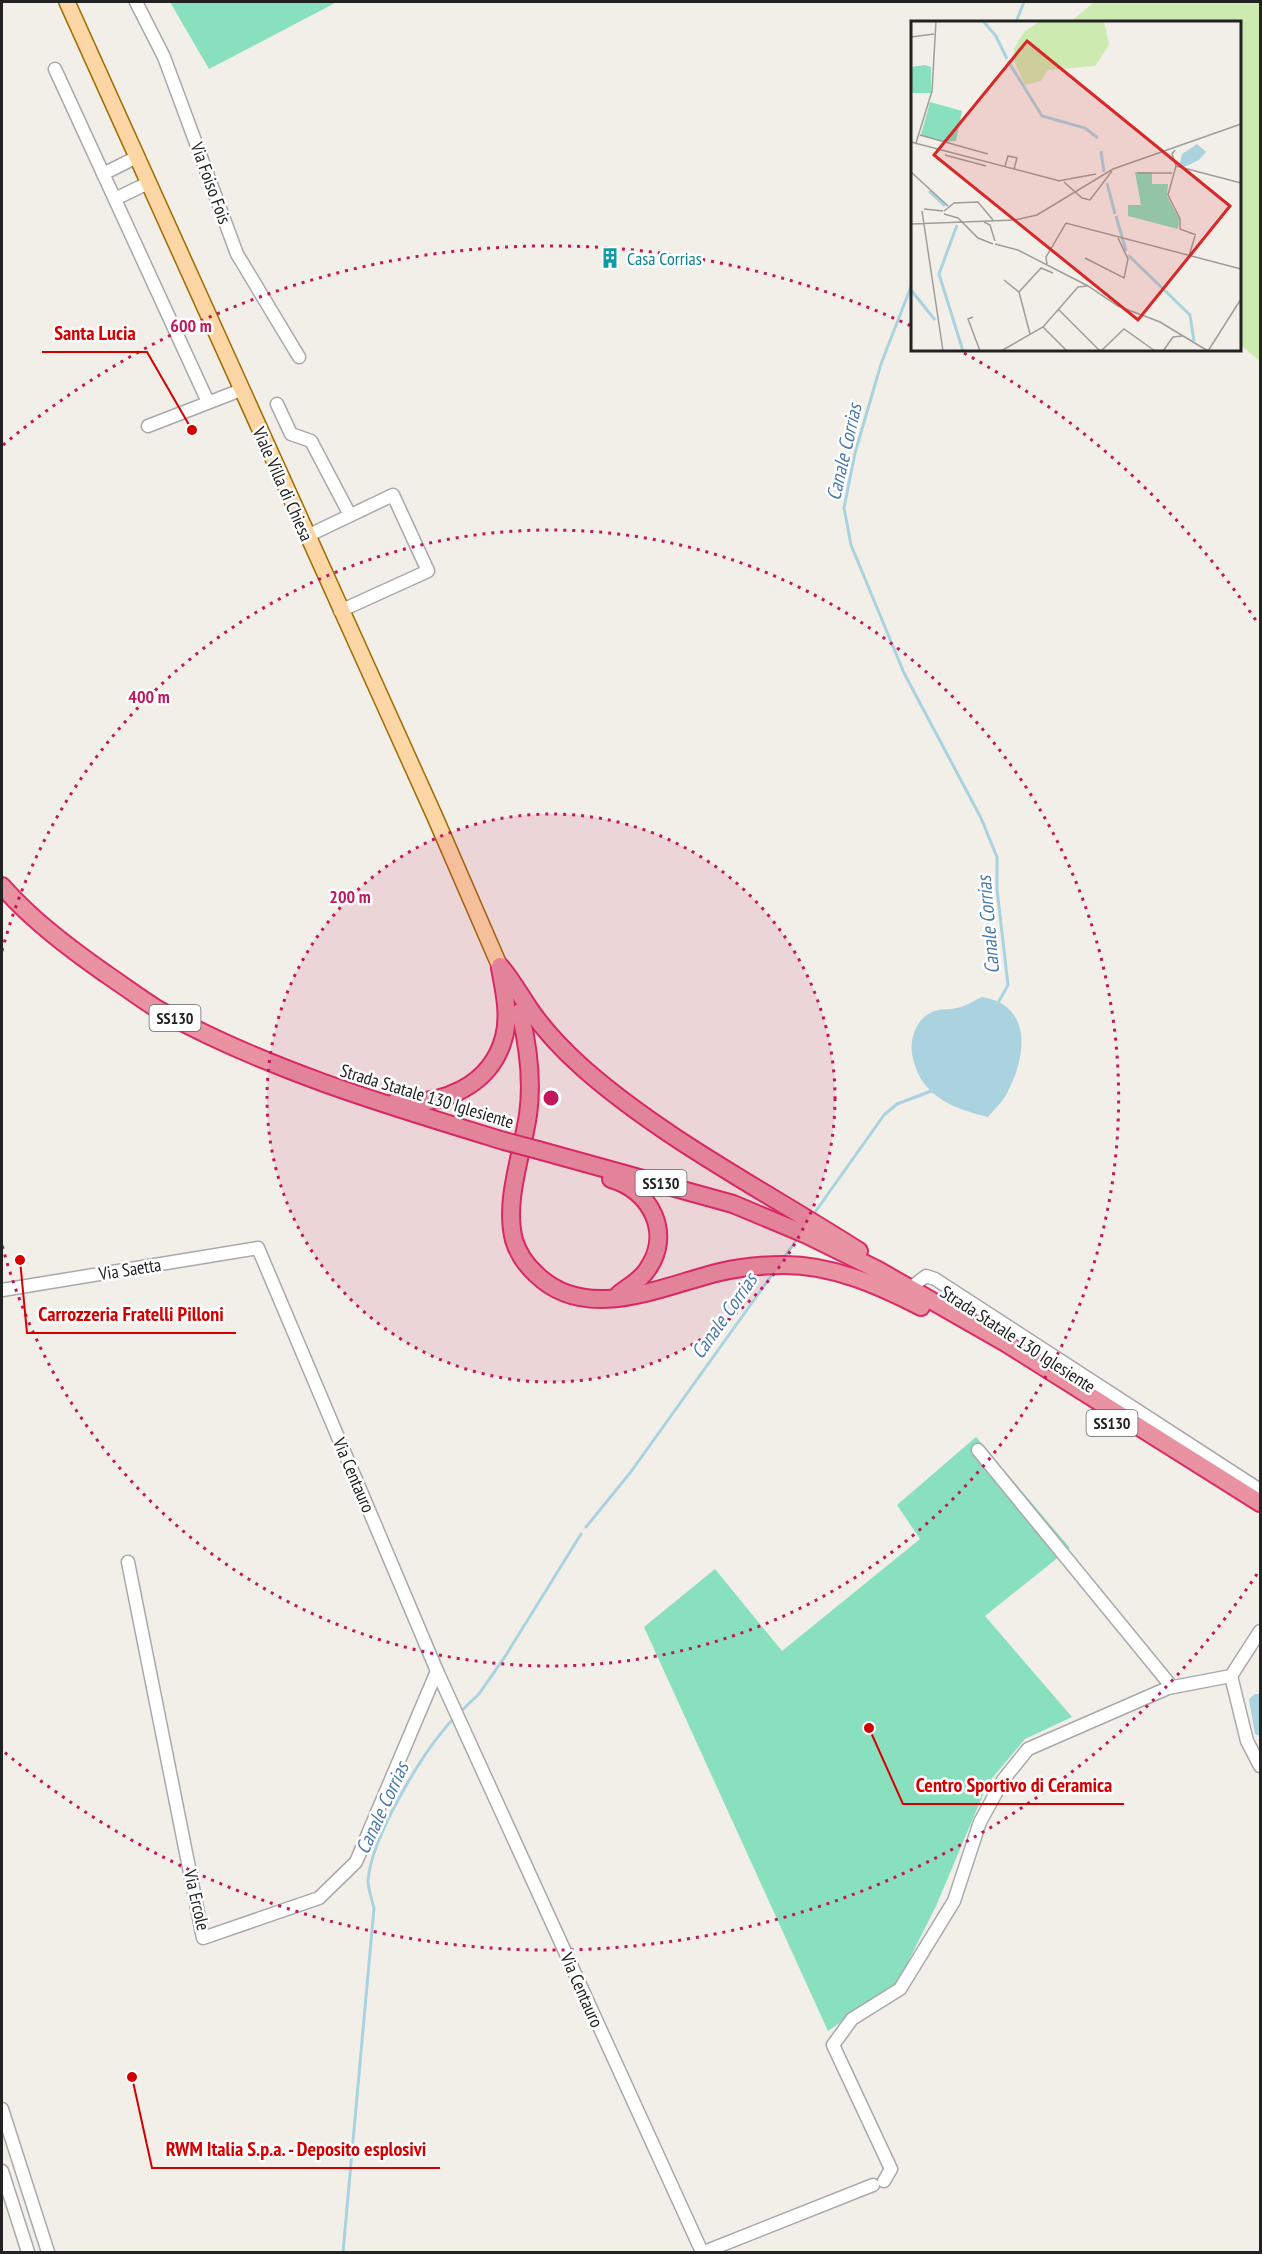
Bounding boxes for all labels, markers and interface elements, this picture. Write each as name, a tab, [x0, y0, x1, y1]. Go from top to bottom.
inset map	[911, 21, 1241, 351]
street label: Via Foiso Fois	[185, 138, 236, 227]
building icon: Casa Corrias	[598, 246, 622, 270]
place label: Casa Corrias	[627, 247, 702, 270]
callout: Santa Lucia	[42, 314, 147, 352]
text: 600 m	[170, 314, 212, 337]
text: Santa Lucia	[54, 320, 136, 346]
water label: Canale Corrias	[820, 399, 868, 503]
street label: Viale Villa di Chiesa	[247, 422, 318, 545]
text: 400 m	[128, 685, 170, 708]
water label: Canale Corrias	[971, 873, 1005, 975]
text: 200 m	[329, 885, 371, 908]
road number: SS130	[150, 1005, 201, 1031]
street label: Strada Statale 130 Iglesiente	[337, 1059, 517, 1133]
centre of rings	[541, 1088, 561, 1108]
road number: SS130	[636, 1170, 686, 1196]
street label: Via Saetta	[96, 1253, 163, 1285]
water label: Canale Corrias	[685, 1267, 764, 1364]
street label: Strada Statale 130 Iglesiente	[936, 1280, 1100, 1398]
callout: Carrozzeria Fratelli Pilloni	[27, 1295, 236, 1333]
text: Carrozzeria Fratelli Pilloni	[38, 1301, 224, 1327]
road number: SS130	[1086, 1410, 1138, 1436]
street label: Via Centauro	[328, 1433, 380, 1516]
water label: Canale Corrias	[349, 1756, 415, 1858]
callout: Centro Sportivo di Ceramica	[903, 1766, 1124, 1804]
text: Centro Sportivo di Ceramica	[916, 1772, 1112, 1798]
street label: Via Ercole	[179, 1867, 215, 1933]
street label: Via Centauro	[555, 1948, 609, 2031]
callout: RWM Italia S.p.a. - Deposito esplosivi	[152, 2130, 440, 2168]
text: RWM Italia S.p.a. - Deposito esplosivi	[166, 2136, 426, 2162]

